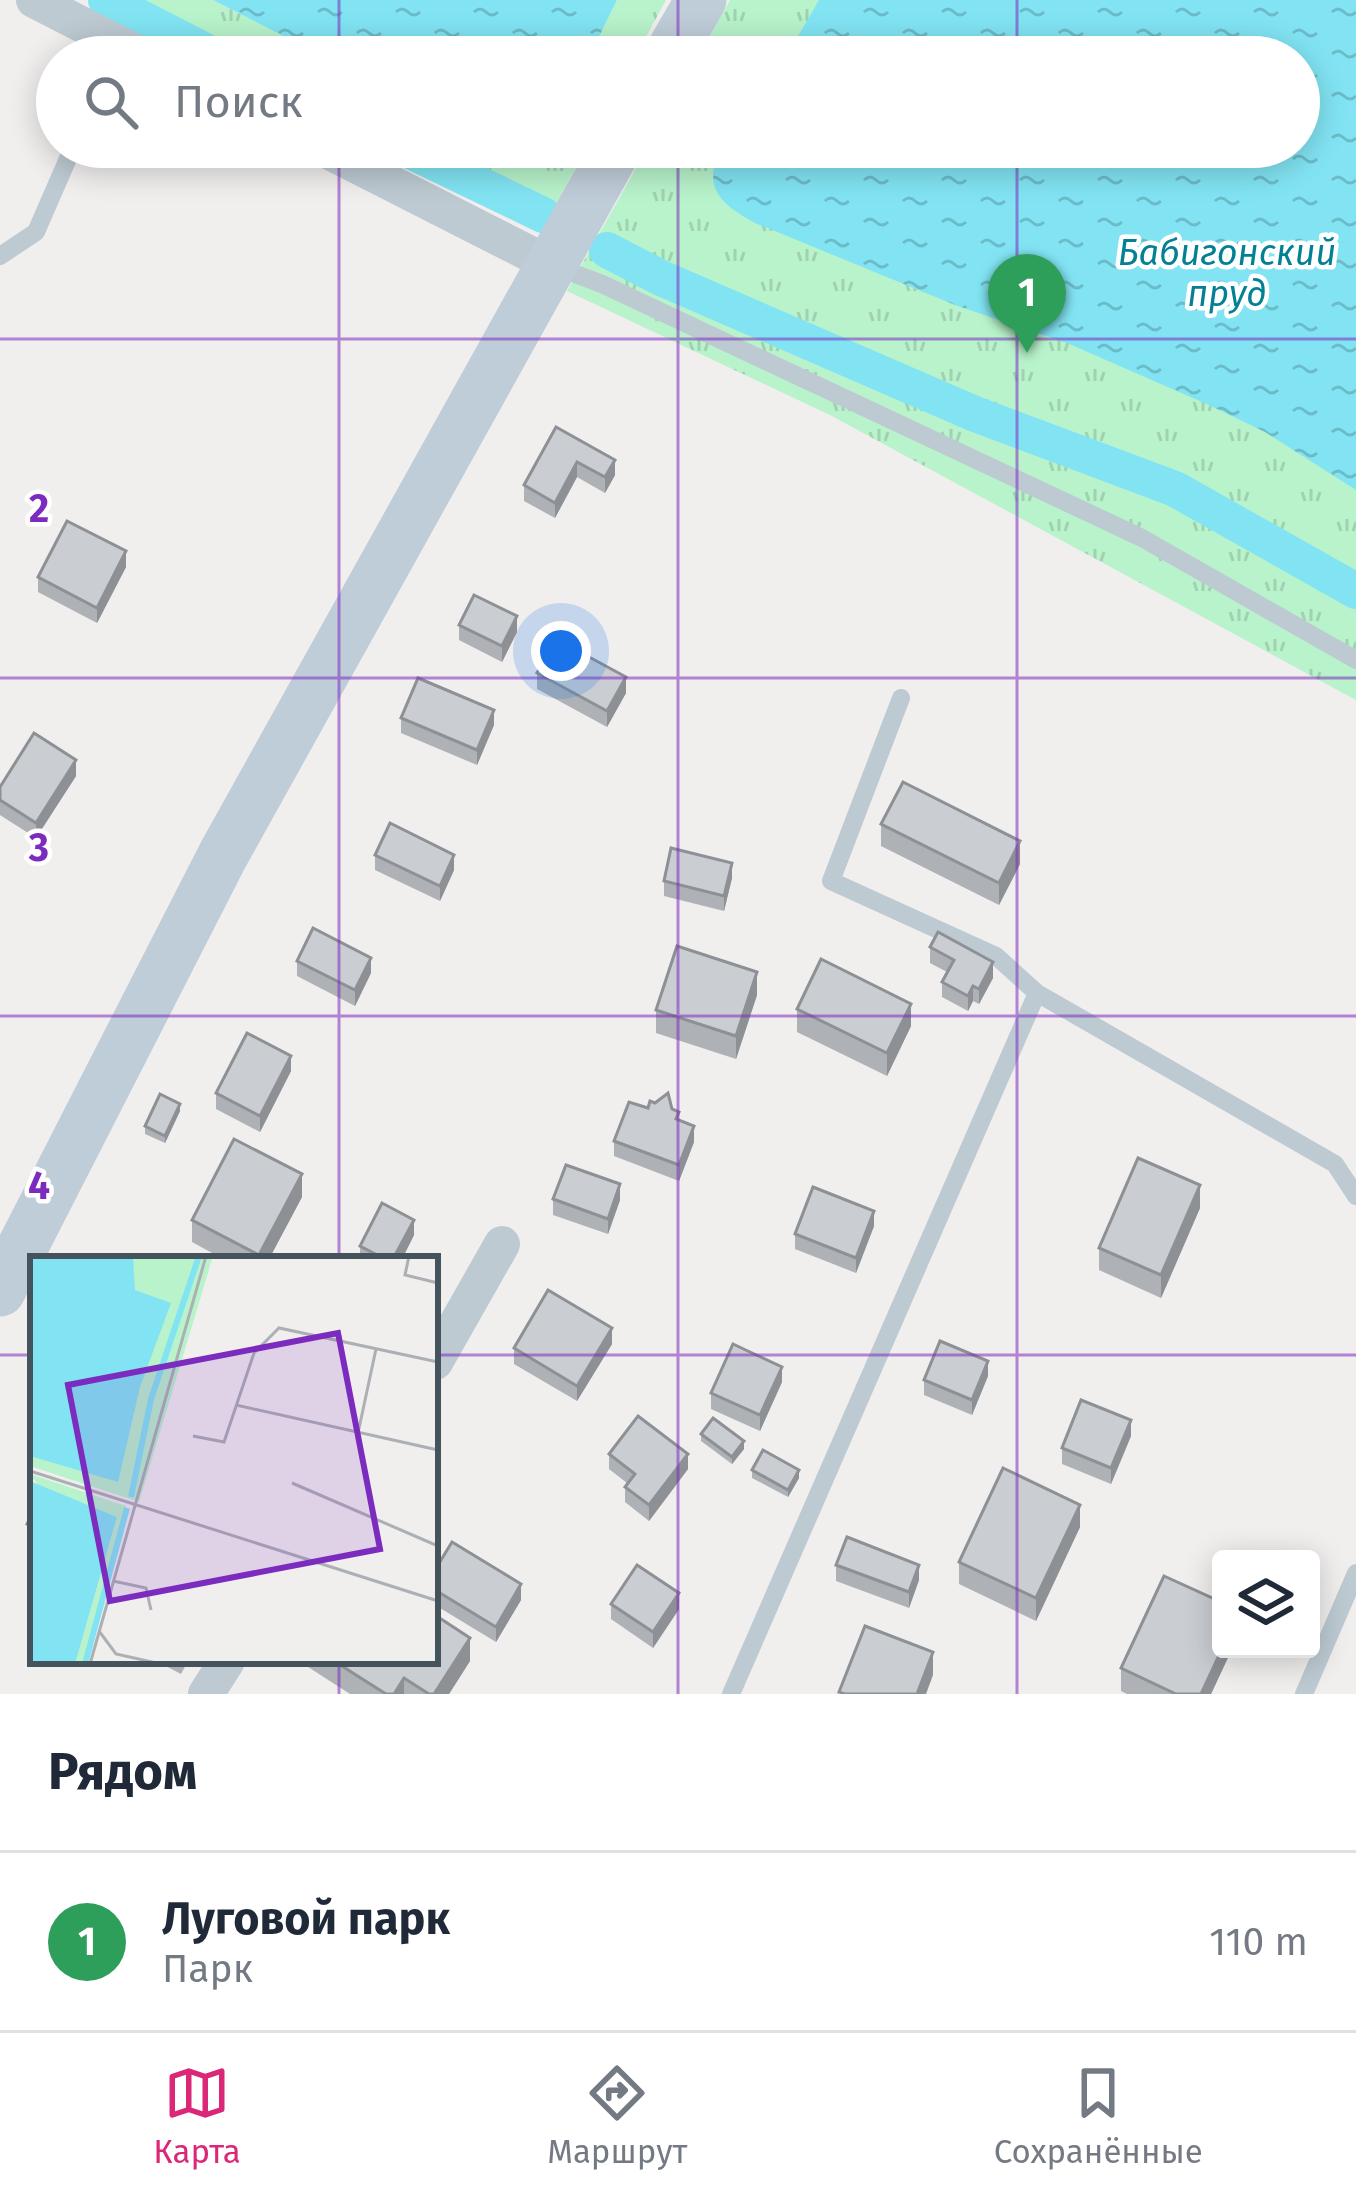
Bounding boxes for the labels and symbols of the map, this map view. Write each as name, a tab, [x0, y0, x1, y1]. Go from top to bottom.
water label: Бабигонский пруд	[1118, 231, 1336, 316]
pin: 1	[988, 254, 1066, 353]
text: 2	[29, 486, 49, 532]
your location	[531, 621, 591, 681]
text: 3	[28, 825, 49, 871]
text: 4	[28, 1163, 50, 1209]
inset map	[30, 1256, 438, 1664]

